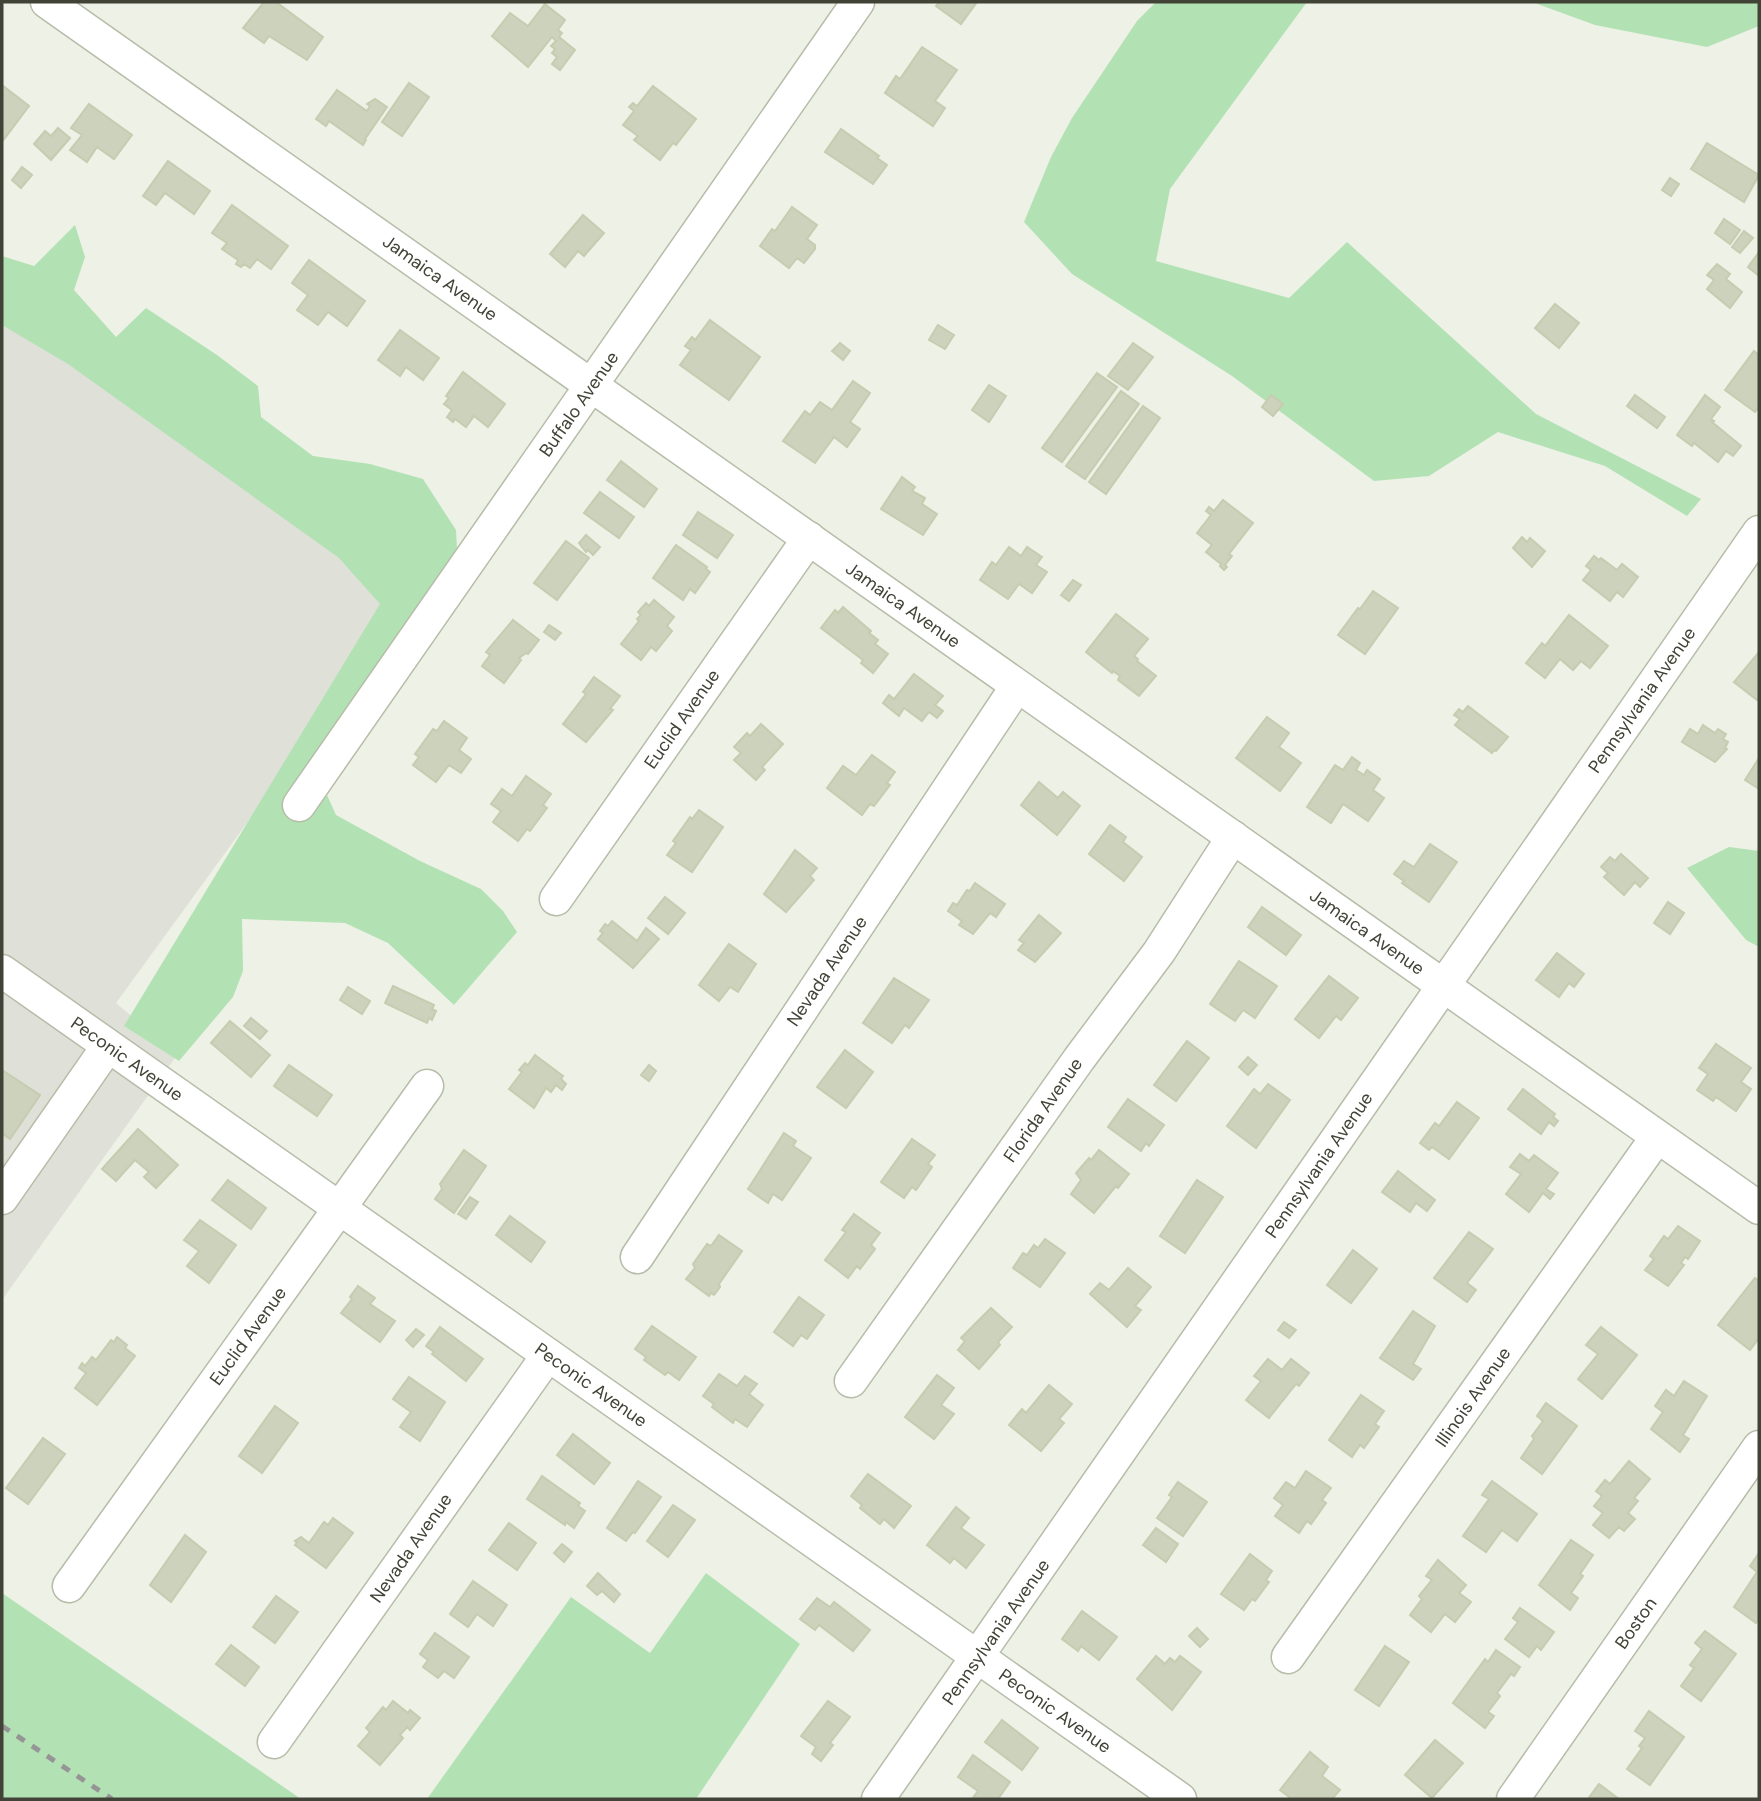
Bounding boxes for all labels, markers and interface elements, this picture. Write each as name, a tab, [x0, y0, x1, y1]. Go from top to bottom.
street label: Jamaica Avenue	[378, 229, 502, 327]
street label: Buffalo Avenue	[534, 347, 624, 461]
street label: Jamaica Avenue	[841, 556, 965, 654]
street label: Pennsylvania Avenue	[1583, 622, 1701, 778]
street label: Euclid Avenue	[639, 664, 725, 774]
street label: Jamaica Avenue	[1305, 883, 1429, 981]
street label: Nevada Avenue	[781, 911, 873, 1031]
street label: Peconic Avenue	[66, 1011, 188, 1107]
street label: Florida Avenue	[998, 1053, 1088, 1167]
street label: Pennsylvania Avenue	[1260, 1087, 1378, 1243]
street label: Euclid Avenue	[204, 1282, 292, 1390]
street label: Peconic Avenue	[530, 1337, 652, 1433]
street label: Illinois Avenue	[1430, 1342, 1516, 1452]
street label: Nevada Avenue	[364, 1489, 458, 1607]
street label: Pennsylvania Avenue	[937, 1554, 1055, 1710]
street label: Boston	[1610, 1592, 1662, 1654]
street label: Peconic Avenue	[994, 1663, 1116, 1759]

